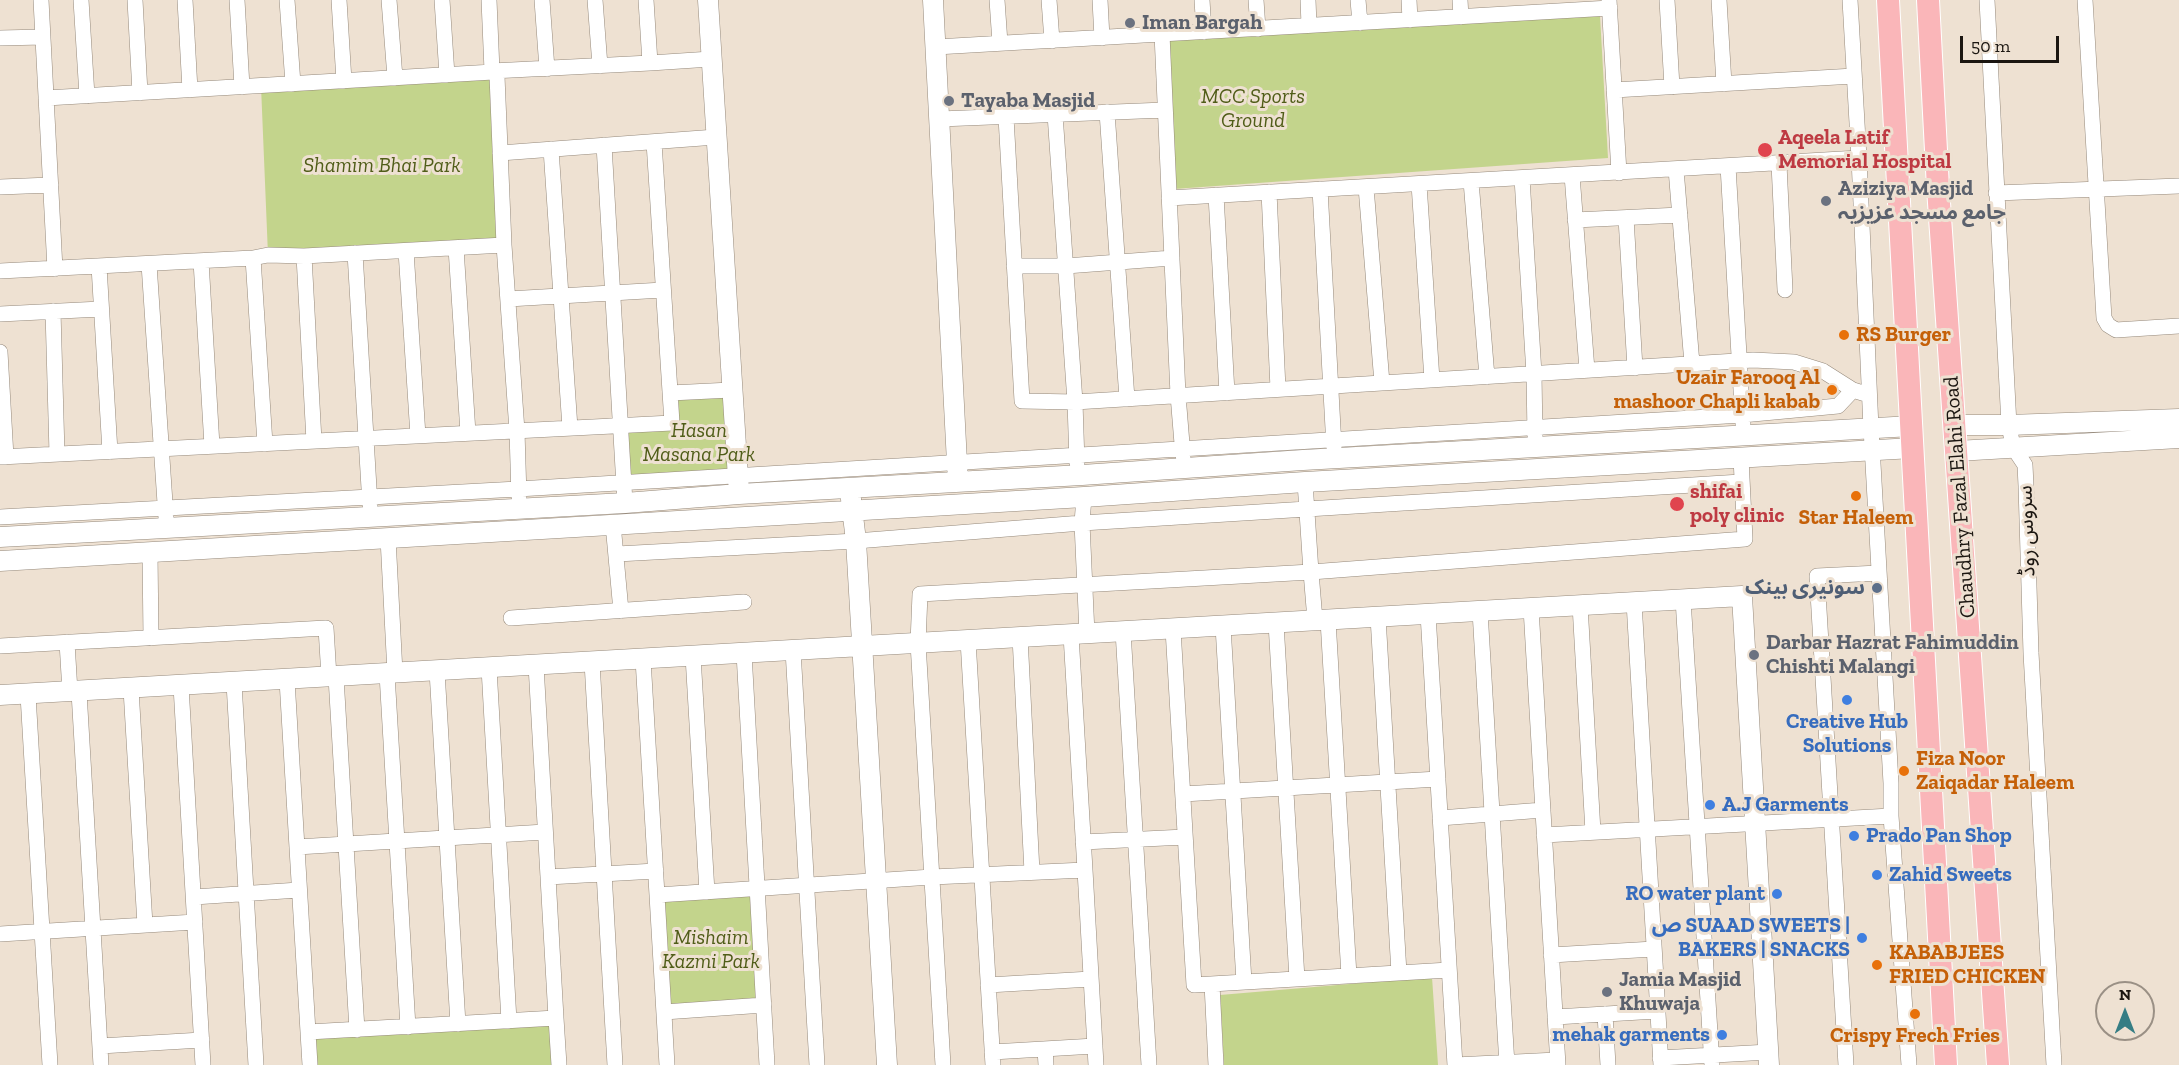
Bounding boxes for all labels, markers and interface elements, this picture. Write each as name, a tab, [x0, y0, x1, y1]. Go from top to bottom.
place label: Iman Bargah	[1142, 10, 1262, 36]
marker: Iman Bargah	[1123, 16, 1137, 30]
scale bar	[1963, 24, 2062, 62]
text: 50 m	[1971, 35, 2010, 57]
park label: MCC Sports Ground	[1201, 84, 1305, 134]
place label: Tayaba Masjid	[961, 88, 1095, 114]
marker: Tayaba Masjid	[942, 94, 956, 108]
place label: Aqeela Latif Memorial Hospital	[1778, 125, 1952, 175]
marker: Aqeela Latif Memorial Hospital	[1756, 141, 1774, 159]
park label: Shamim Bhai Park	[303, 153, 461, 179]
place label: Aziziya Masjid جامع مسجد عزیزیہ	[1838, 176, 2006, 226]
marker: Aziziya Masjid جامع مسجد عزیزیہ	[1819, 194, 1833, 208]
place label: RS Burger	[1856, 322, 1951, 348]
marker: RS Burger	[1837, 328, 1851, 342]
place label: Uzair Farooq Al mashoor Chapli kabab	[1613, 365, 1820, 415]
street label: Chaudhry Fazal Elahi Road	[1939, 375, 1981, 619]
marker: Uzair Farooq Al mashoor Chapli kabab	[1825, 383, 1839, 397]
park label: Hasan Masana Park	[643, 418, 755, 468]
place label: shifai poly clinic	[1690, 479, 1784, 529]
street label: سروس روڈ	[2013, 485, 2041, 577]
marker: Star Haleem	[1849, 489, 1863, 503]
marker: shifai poly clinic	[1668, 495, 1686, 513]
place label: Star Haleem	[1799, 505, 1913, 531]
place label: سونیری بینک	[1745, 575, 1865, 601]
marker: سونیری بینک	[1870, 581, 1884, 595]
place label: Darbar Hazrat Fahimuddin Chishti Malangi	[1766, 630, 2019, 680]
marker: Darbar Hazrat Fahimuddin Chishti Malangi	[1747, 648, 1761, 662]
marker: Creative Hub Solutions	[1840, 693, 1854, 707]
place label: Creative Hub Solutions	[1786, 709, 1908, 759]
place label: Fiza Noor Zaiqadar Haleem	[1916, 746, 2074, 796]
marker: Fiza Noor Zaiqadar Haleem	[1897, 764, 1911, 778]
place label: A.J Garments	[1722, 792, 1849, 818]
marker: A.J Garments	[1703, 798, 1717, 812]
place label: Prado Pan Shop	[1866, 823, 2012, 849]
marker: Prado Pan Shop	[1847, 829, 1861, 843]
place label: Zahid Sweets	[1889, 862, 2012, 888]
marker: Zahid Sweets	[1870, 868, 1884, 882]
place label: RO water plant	[1625, 881, 1765, 907]
marker: RO water plant	[1770, 887, 1784, 901]
place label: ص SUAAD SWEETS | BAKERS | SNACKS	[1652, 913, 1850, 963]
park label: Mishaim Kazmi Park	[662, 925, 760, 975]
marker: ص SUAAD SWEETS | BAKERS | SNACKS	[1855, 931, 1869, 945]
place label: KABABJEES FRIED CHICKEN	[1889, 940, 2045, 990]
marker: KABABJEES FRIED CHICKEN	[1870, 958, 1884, 972]
place label: Jamia Masjid Khuwaja	[1619, 967, 1741, 1017]
north arrow	[2095, 981, 2155, 1041]
marker: Jamia Masjid Khuwaja	[1600, 985, 1614, 999]
text: N	[2119, 985, 2131, 1004]
marker: Crispy Frech Fries	[1908, 1007, 1922, 1021]
place label: mehak garments	[1552, 1022, 1710, 1048]
place label: Crispy Frech Fries	[1830, 1023, 2000, 1049]
marker: mehak garments	[1715, 1028, 1729, 1042]

